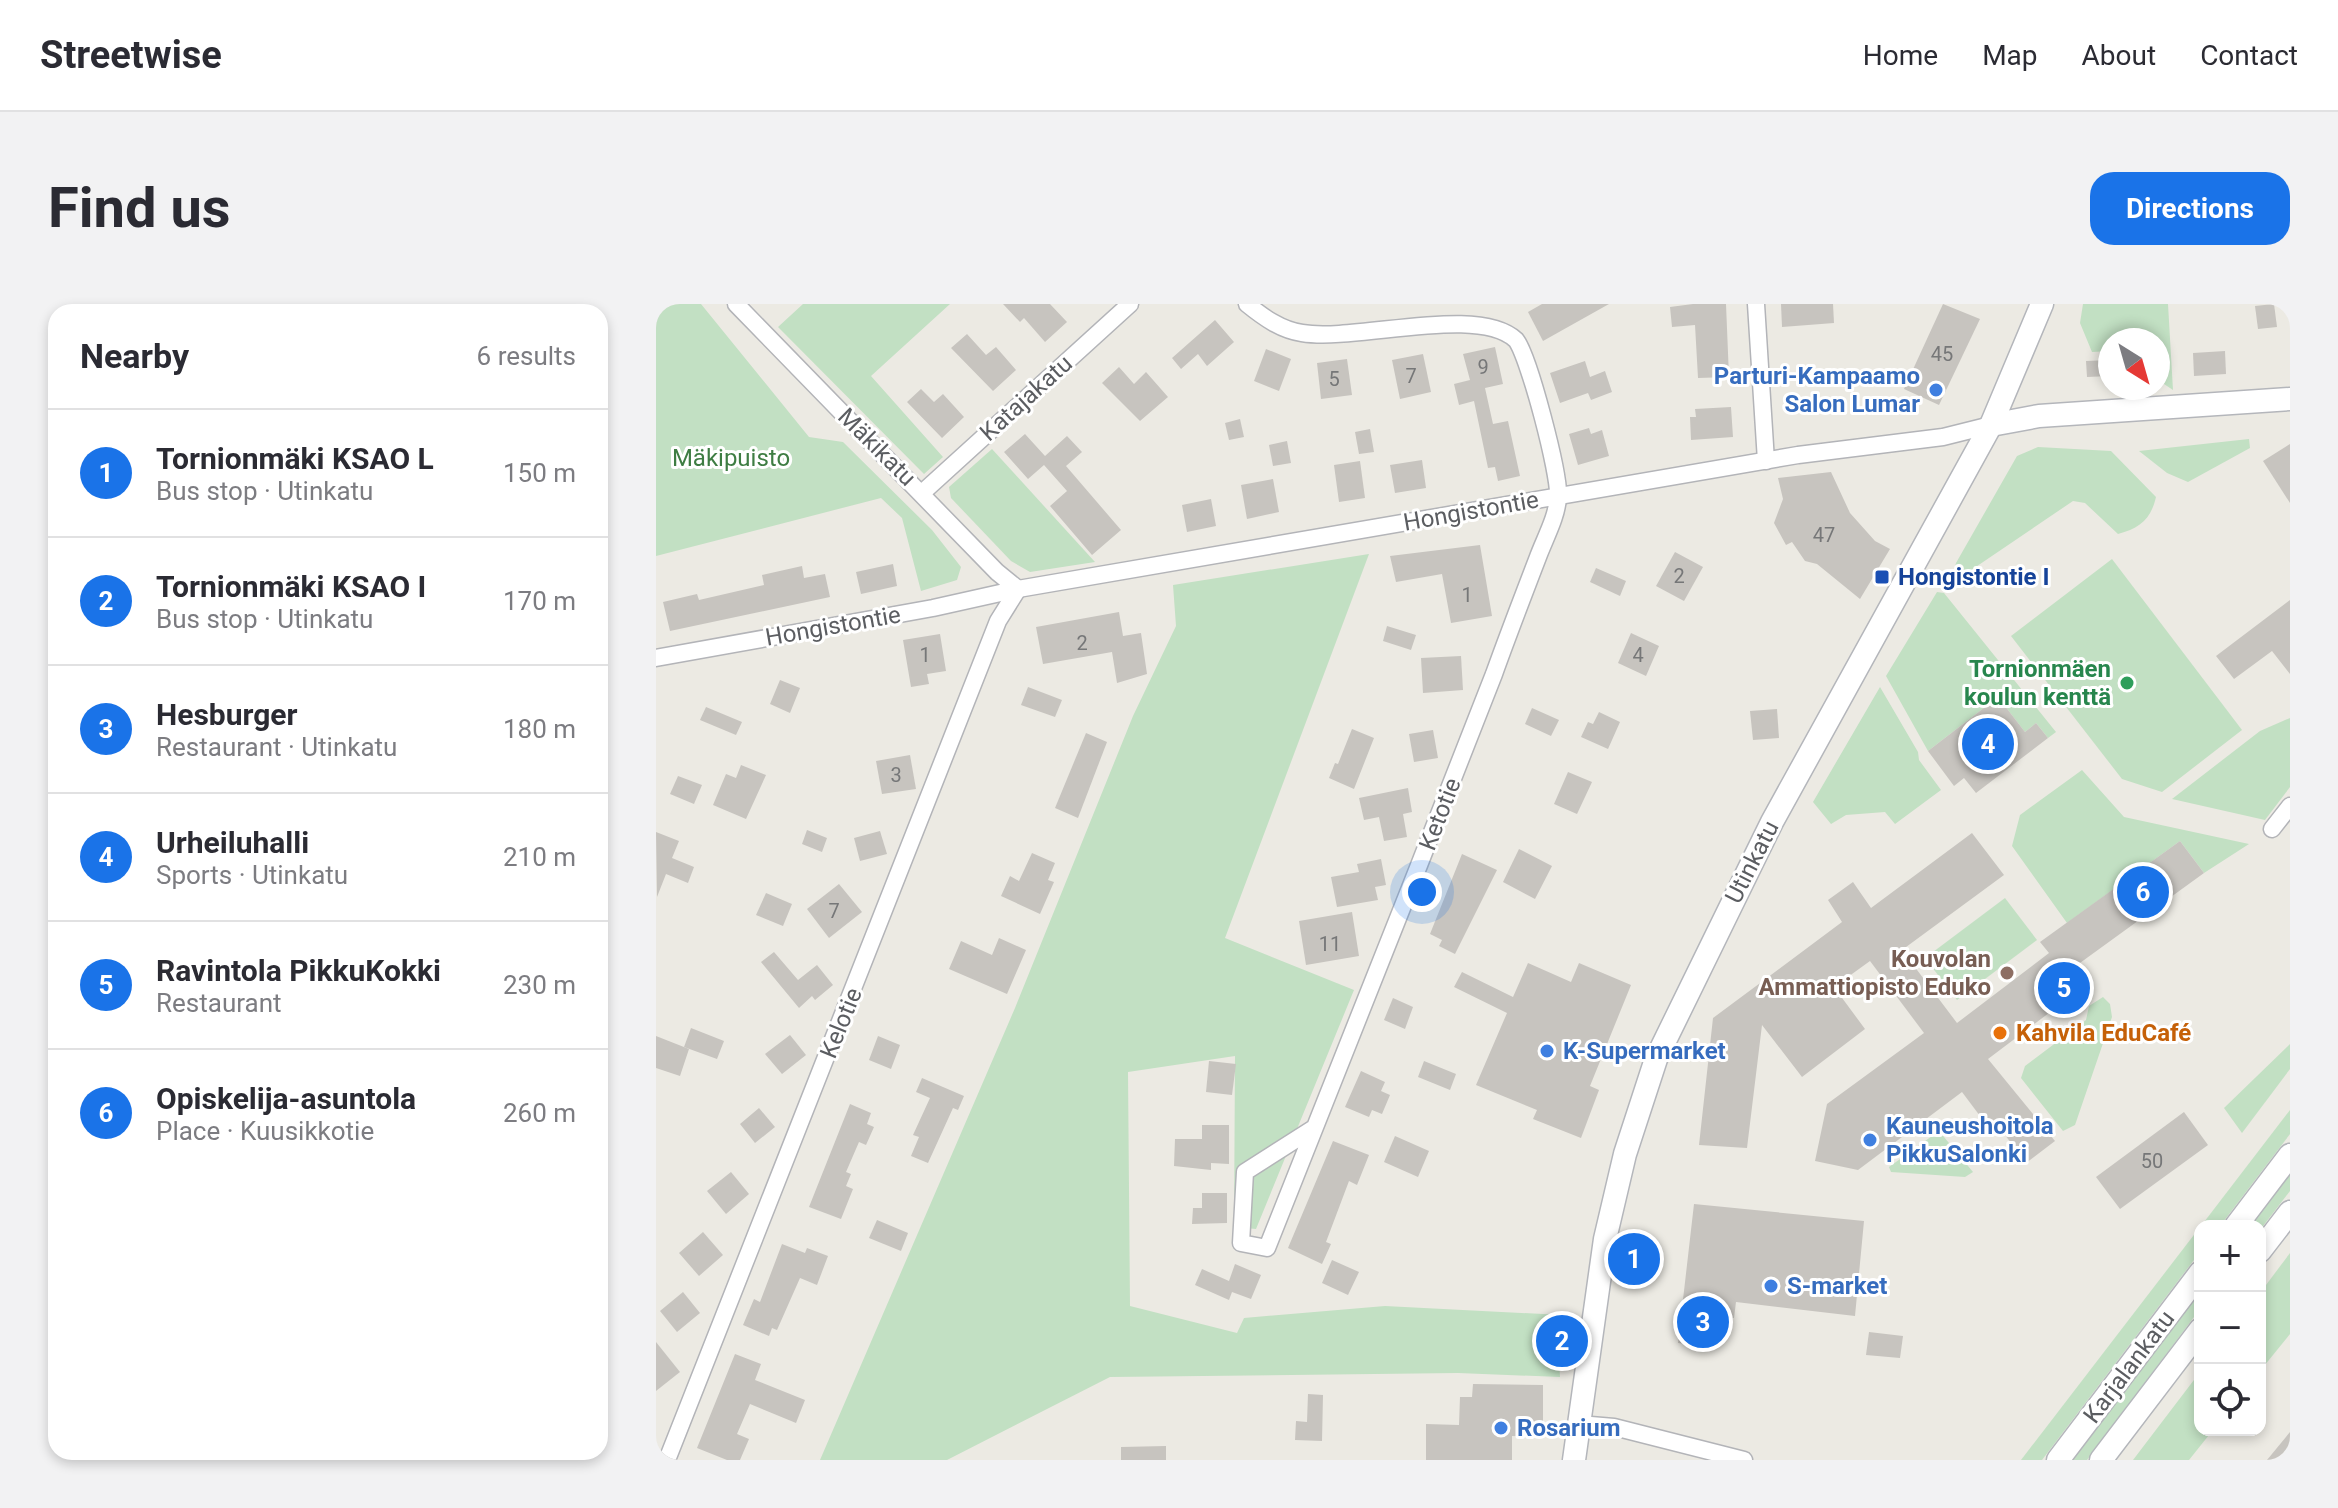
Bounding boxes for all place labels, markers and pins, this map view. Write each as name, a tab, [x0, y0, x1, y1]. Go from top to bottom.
place label: Parturi-Kampaamo Salon Lumar	[1714, 362, 1920, 418]
marker: Parturi-Kampaamo Salon Lumar	[1927, 381, 1945, 399]
place label: Hongistontie I	[1898, 563, 2050, 591]
marker: Hongistontie I	[1873, 568, 1891, 586]
place label: Tornionmäen koulun kenttä	[1964, 655, 2111, 711]
marker: Tornionmäen koulun kenttä	[2118, 674, 2136, 692]
pin: 4	[1962, 714, 2014, 774]
pin: 6	[2117, 862, 2169, 922]
place label: Kouvolan Ammattiopisto Eduko	[1759, 945, 1991, 1001]
pin: 5	[2038, 958, 2090, 1018]
marker: Kouvolan Ammattiopisto Eduko	[1998, 964, 2016, 982]
place label: Kahvila EduCafé	[2016, 1019, 2191, 1047]
marker: Kahvila EduCafé	[1991, 1024, 2009, 1042]
place label: K-Supermarket	[1563, 1037, 1726, 1065]
marker: K-Supermarket	[1538, 1042, 1556, 1060]
place label: Kauneushoitola PikkuSalonki	[1886, 1112, 2054, 1168]
marker: Kauneushoitola PikkuSalonki	[1861, 1131, 1879, 1149]
pin: 1	[1608, 1229, 1660, 1289]
place label: S-market	[1787, 1272, 1887, 1300]
marker: S-market	[1762, 1277, 1780, 1295]
pin: 3	[1677, 1292, 1729, 1352]
pin: 2	[1536, 1311, 1588, 1371]
place label: Rosarium	[1517, 1414, 1620, 1442]
marker: Rosarium	[1492, 1419, 1510, 1437]

